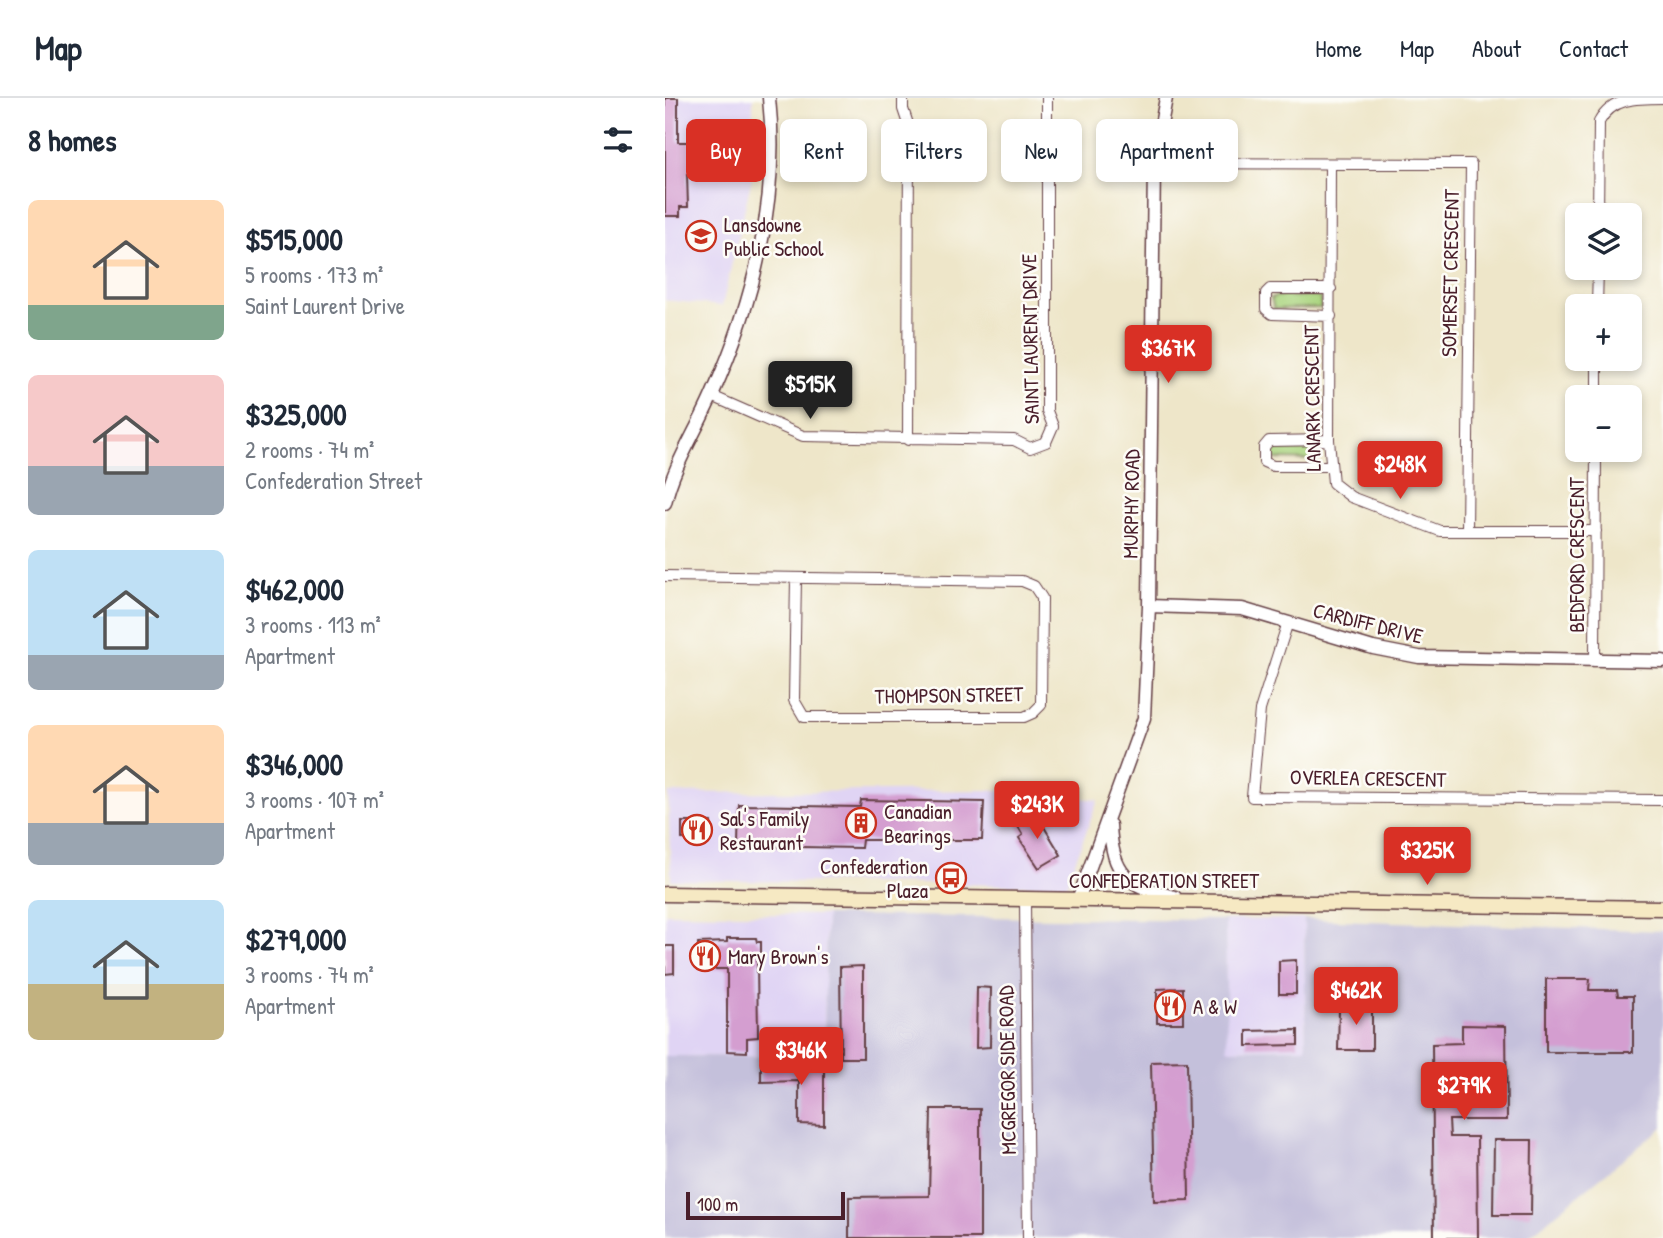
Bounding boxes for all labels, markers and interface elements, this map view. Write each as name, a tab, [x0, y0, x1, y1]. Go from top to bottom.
text: Map	[35, 26, 82, 70]
text: Home	[1315, 32, 1362, 64]
text: Map	[1400, 32, 1434, 64]
text: About	[1472, 32, 1521, 64]
text: Contact	[1559, 32, 1628, 64]
chip: Buy	[686, 119, 766, 182]
chip: Rent	[780, 119, 867, 182]
chip: Filters	[881, 119, 987, 182]
chip: New	[1001, 119, 1082, 182]
chip: Apartment	[1096, 119, 1238, 182]
text: 8 homes	[28, 120, 116, 160]
icon: filters	[599, 121, 637, 159]
street label: SOMERSET CRESCENT	[1434, 188, 1466, 357]
map controls	[1565, 203, 1642, 462]
button: layers	[1565, 203, 1642, 280]
place label: Lansdowne Public School	[724, 210, 824, 263]
text: $515,000	[245, 219, 343, 259]
school or university icon: Lansdowne Public School	[684, 219, 718, 253]
icon: home	[84, 228, 168, 312]
street label: SAINT LAURENT DRIVE	[1014, 254, 1046, 424]
text: 5 rooms · 173 m²	[245, 259, 383, 290]
text: Saint Laurent Drive	[245, 290, 405, 321]
button: +	[1565, 294, 1642, 371]
street label: LANARK CRESCENT	[1296, 323, 1328, 472]
pin: $367K	[1119, 326, 1217, 385]
text: $367K	[1141, 332, 1195, 363]
pin: $515K	[761, 362, 859, 421]
text: $515K	[784, 368, 836, 399]
button: −	[1565, 385, 1642, 462]
text: $325,000	[245, 394, 347, 434]
icon: home	[84, 403, 168, 487]
text: 2 rooms · 74 m²	[245, 434, 374, 465]
pin: $248K	[1351, 442, 1449, 501]
text: $248K	[1373, 448, 1427, 479]
street label: MURPHY ROAD	[1116, 449, 1146, 559]
text: Confederation Street	[245, 465, 422, 496]
street label: BEDFORD CRESCENT	[1562, 476, 1591, 633]
text: $462,000	[245, 569, 344, 609]
icon: home	[84, 578, 168, 662]
street label: CARDIFF DRIVE	[1310, 595, 1426, 651]
text: 3 rooms · 113 m²	[245, 609, 381, 640]
text: Apartment	[245, 640, 335, 671]
street label: THOMPSON STREET	[874, 679, 1025, 711]
text: $346,000	[245, 744, 343, 784]
icon: home	[84, 753, 168, 837]
street label: OVERLEA CRESCENT	[1290, 762, 1448, 794]
pin: $243K	[988, 782, 1086, 841]
text: 3 rooms · 107 m²	[245, 784, 384, 815]
text: $243K	[1010, 788, 1064, 819]
place label: Canadian Bearings	[884, 797, 952, 850]
place label: Sal's Family Restaurant	[720, 804, 809, 857]
building icon: Canadian Bearings	[844, 806, 878, 840]
restaurant icon: Sal's Family Restaurant	[680, 813, 714, 847]
text: Apartment	[245, 815, 335, 846]
pin: $325K	[1378, 828, 1476, 887]
text: $325K	[1400, 834, 1454, 865]
place label: Confederation Plaza	[820, 852, 928, 905]
bus stop icon: Confederation Plaza	[934, 861, 968, 895]
street label: CONFEDERATION STREET	[1069, 866, 1260, 895]
text: $279,000	[245, 919, 347, 959]
icon: home	[84, 928, 168, 1012]
restaurant icon: Mary Brown's	[688, 939, 722, 973]
place label: Mary Brown's	[728, 942, 828, 971]
text: 3 rooms · 74 m²	[245, 959, 374, 990]
pin: $462K	[1307, 968, 1405, 1027]
text: $462K	[1330, 974, 1382, 1005]
street label: MCGREGOR SIDE ROAD	[991, 985, 1023, 1155]
restaurant icon: A & W	[1153, 989, 1187, 1023]
text: Apartment	[245, 990, 335, 1021]
place label: A & W	[1193, 992, 1237, 1021]
pin: $346K	[752, 1028, 850, 1087]
text: $346K	[775, 1034, 827, 1065]
pin: $279K	[1415, 1062, 1513, 1122]
text: $279K	[1437, 1069, 1491, 1100]
scale bar	[686, 1189, 845, 1221]
text: 100 m	[697, 1191, 738, 1217]

